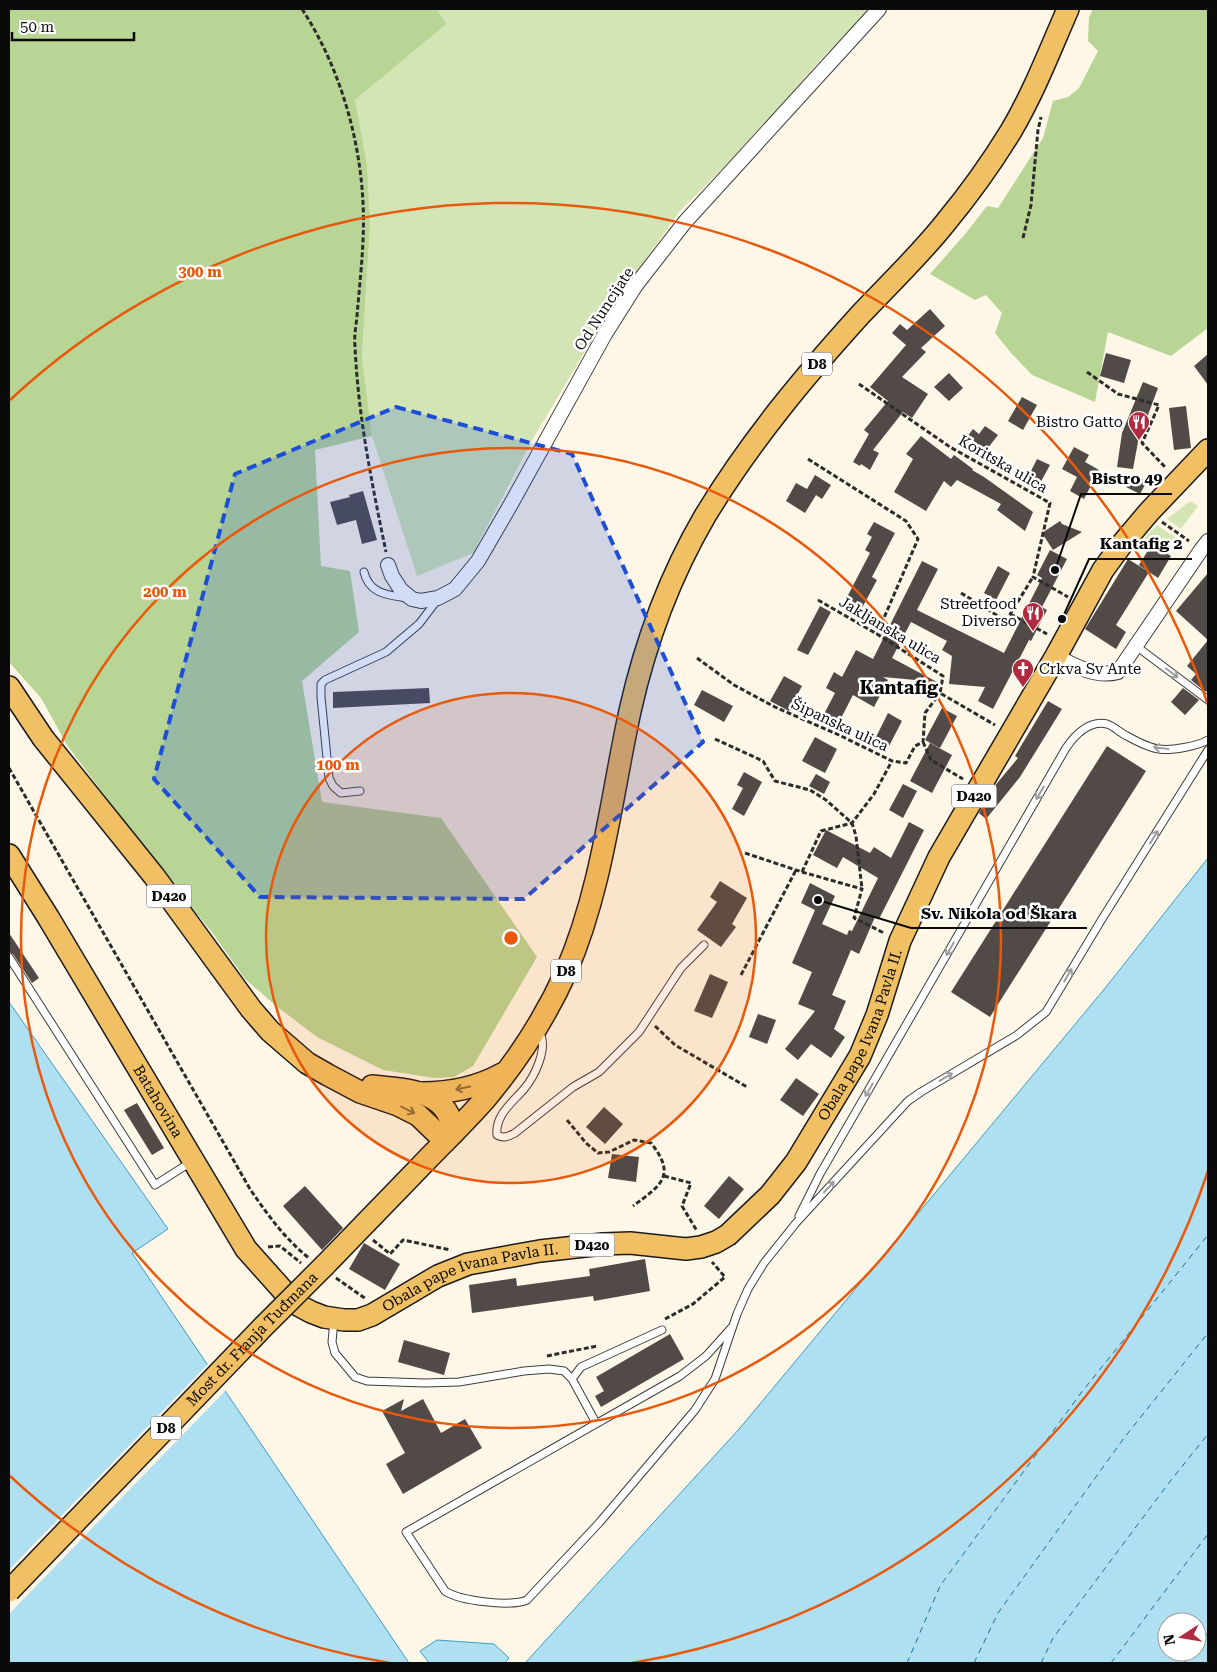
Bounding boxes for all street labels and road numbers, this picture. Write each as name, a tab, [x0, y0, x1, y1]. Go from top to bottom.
street label: Od Nuncijate	[570, 264, 638, 354]
road number: D8	[802, 352, 832, 376]
street label: Koritska ulica	[955, 431, 1051, 497]
street label: Jakljanska ulica	[836, 593, 944, 667]
street label: Šipanska ulica	[789, 695, 891, 755]
road number: D420	[952, 784, 996, 808]
road number: D420	[146, 884, 192, 908]
street label: Obala pape Ivana Pavla II.	[814, 947, 906, 1124]
road number: D8	[551, 959, 581, 982]
street label: Batahovina	[129, 1062, 187, 1141]
road number: D420	[570, 1234, 614, 1256]
street label: Obala pape Ivana Pavla II.	[379, 1240, 559, 1316]
street label: Most dr. Franja Tuđmana	[183, 1268, 322, 1410]
road number: D8	[151, 1416, 181, 1440]

